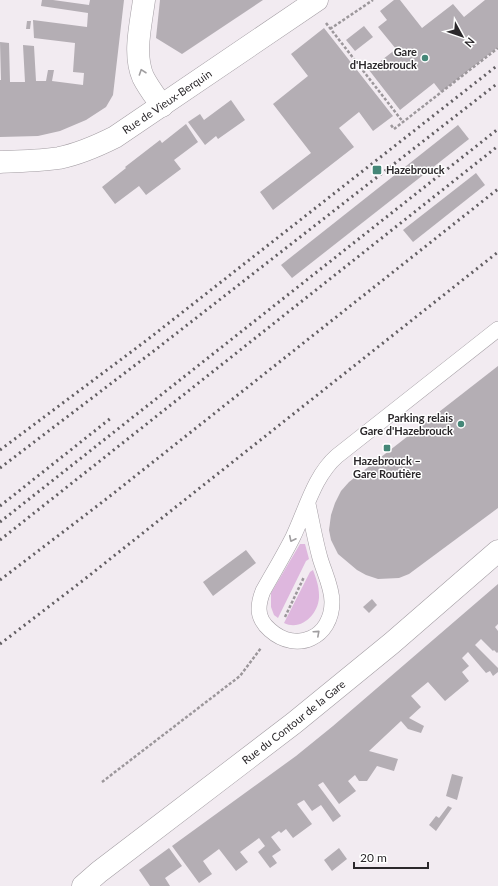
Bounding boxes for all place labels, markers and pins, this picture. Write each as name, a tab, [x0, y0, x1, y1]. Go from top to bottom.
place label: Gare d'Hazebrouck	[350, 45, 417, 71]
marker: Gare d'Hazebrouck	[420, 53, 430, 63]
place label: Hazebrouck	[386, 163, 445, 176]
marker: Hazebrouck	[371, 164, 383, 176]
place label: Parking relais Gare d'Hazebrouck	[360, 411, 453, 437]
marker: Parking relais Gare d'Hazebrouck	[456, 419, 466, 429]
marker: Hazebrouck – Gare Routière	[382, 443, 392, 453]
place label: Hazebrouck – Gare Routière	[353, 454, 421, 480]

